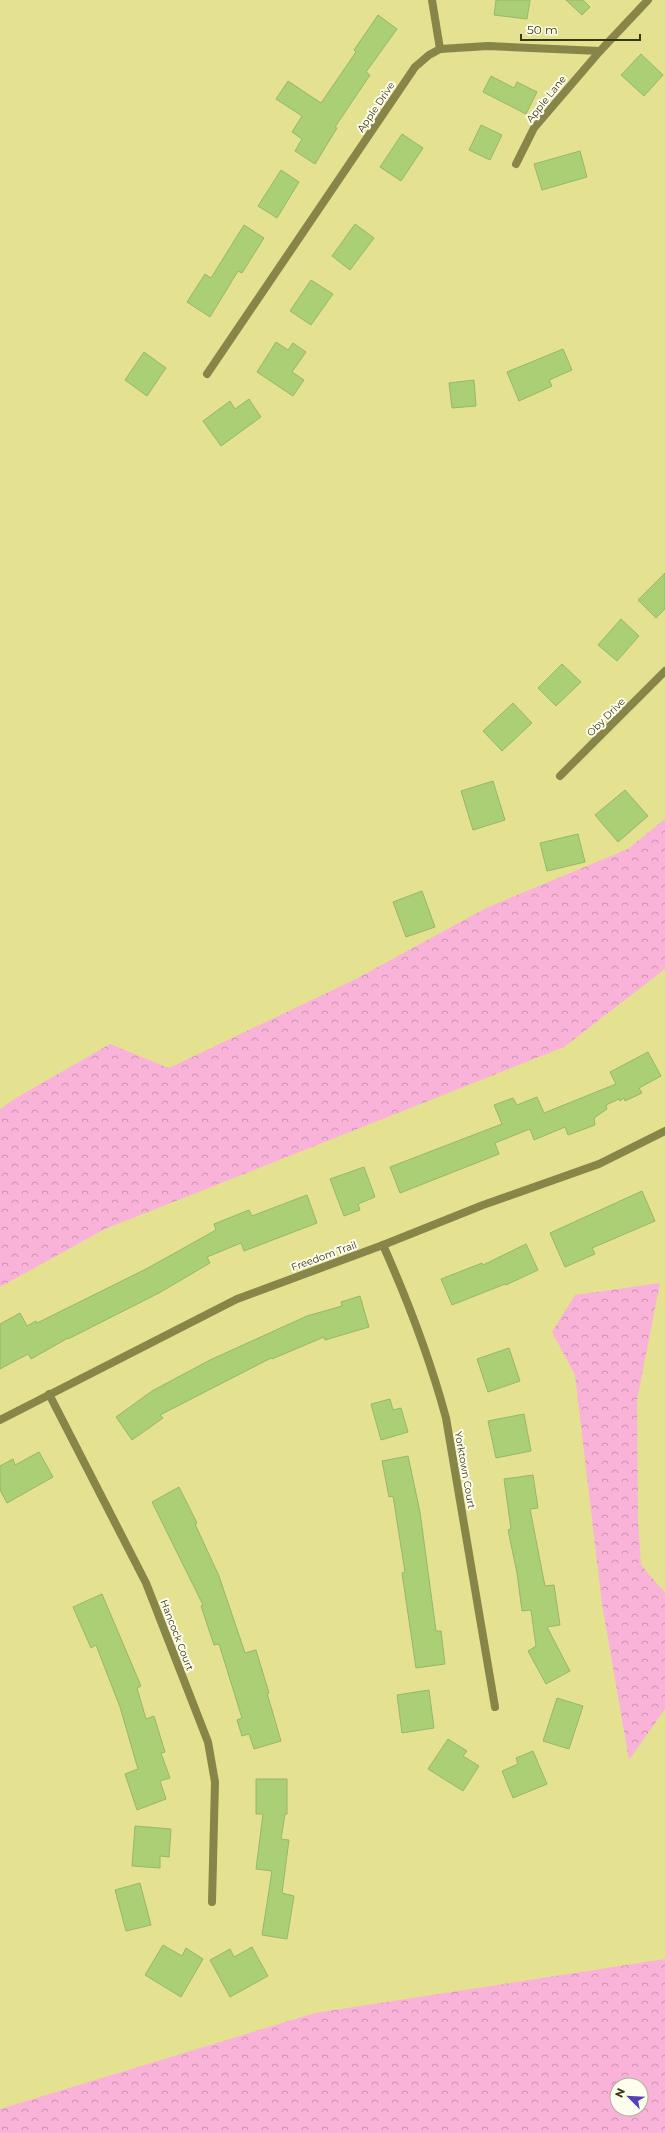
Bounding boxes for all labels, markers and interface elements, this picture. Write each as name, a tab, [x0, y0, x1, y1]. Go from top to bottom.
scale bar	[521, 16, 640, 42]
text: 50 m	[527, 22, 558, 37]
street label: Apple Lane	[523, 73, 569, 125]
street label: Apple Drive	[354, 79, 398, 135]
street label: Oby Drive	[584, 695, 628, 739]
street label: Freedom Trail	[289, 1238, 359, 1274]
street label: Yorktown Court	[452, 1430, 478, 1510]
street label: Hancock Court	[158, 1598, 196, 1672]
north arrow	[609, 2077, 649, 2117]
text: N	[612, 2086, 628, 2100]

